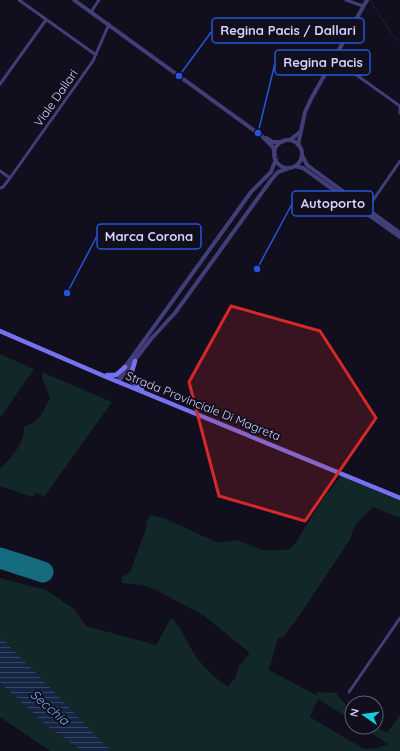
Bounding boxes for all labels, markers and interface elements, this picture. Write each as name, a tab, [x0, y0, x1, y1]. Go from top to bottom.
callout: Regina Pacis / Dallari	[212, 18, 364, 43]
text: Regina Pacis / Dallari	[220, 22, 356, 38]
callout: Regina Pacis	[275, 50, 370, 75]
text: Regina Pacis	[283, 54, 363, 70]
street label: Viale Dallari	[30, 66, 81, 129]
callout: Autoporto	[292, 191, 373, 216]
text: Autoporto	[301, 195, 365, 211]
callout: Marca Corona	[97, 224, 201, 249]
text: Marca Corona	[105, 228, 193, 244]
street label: Strada Provinciale Di Magreta	[124, 368, 283, 443]
water label: Secchia	[27, 686, 74, 729]
north arrow	[344, 695, 384, 735]
text: N	[347, 707, 362, 718]

